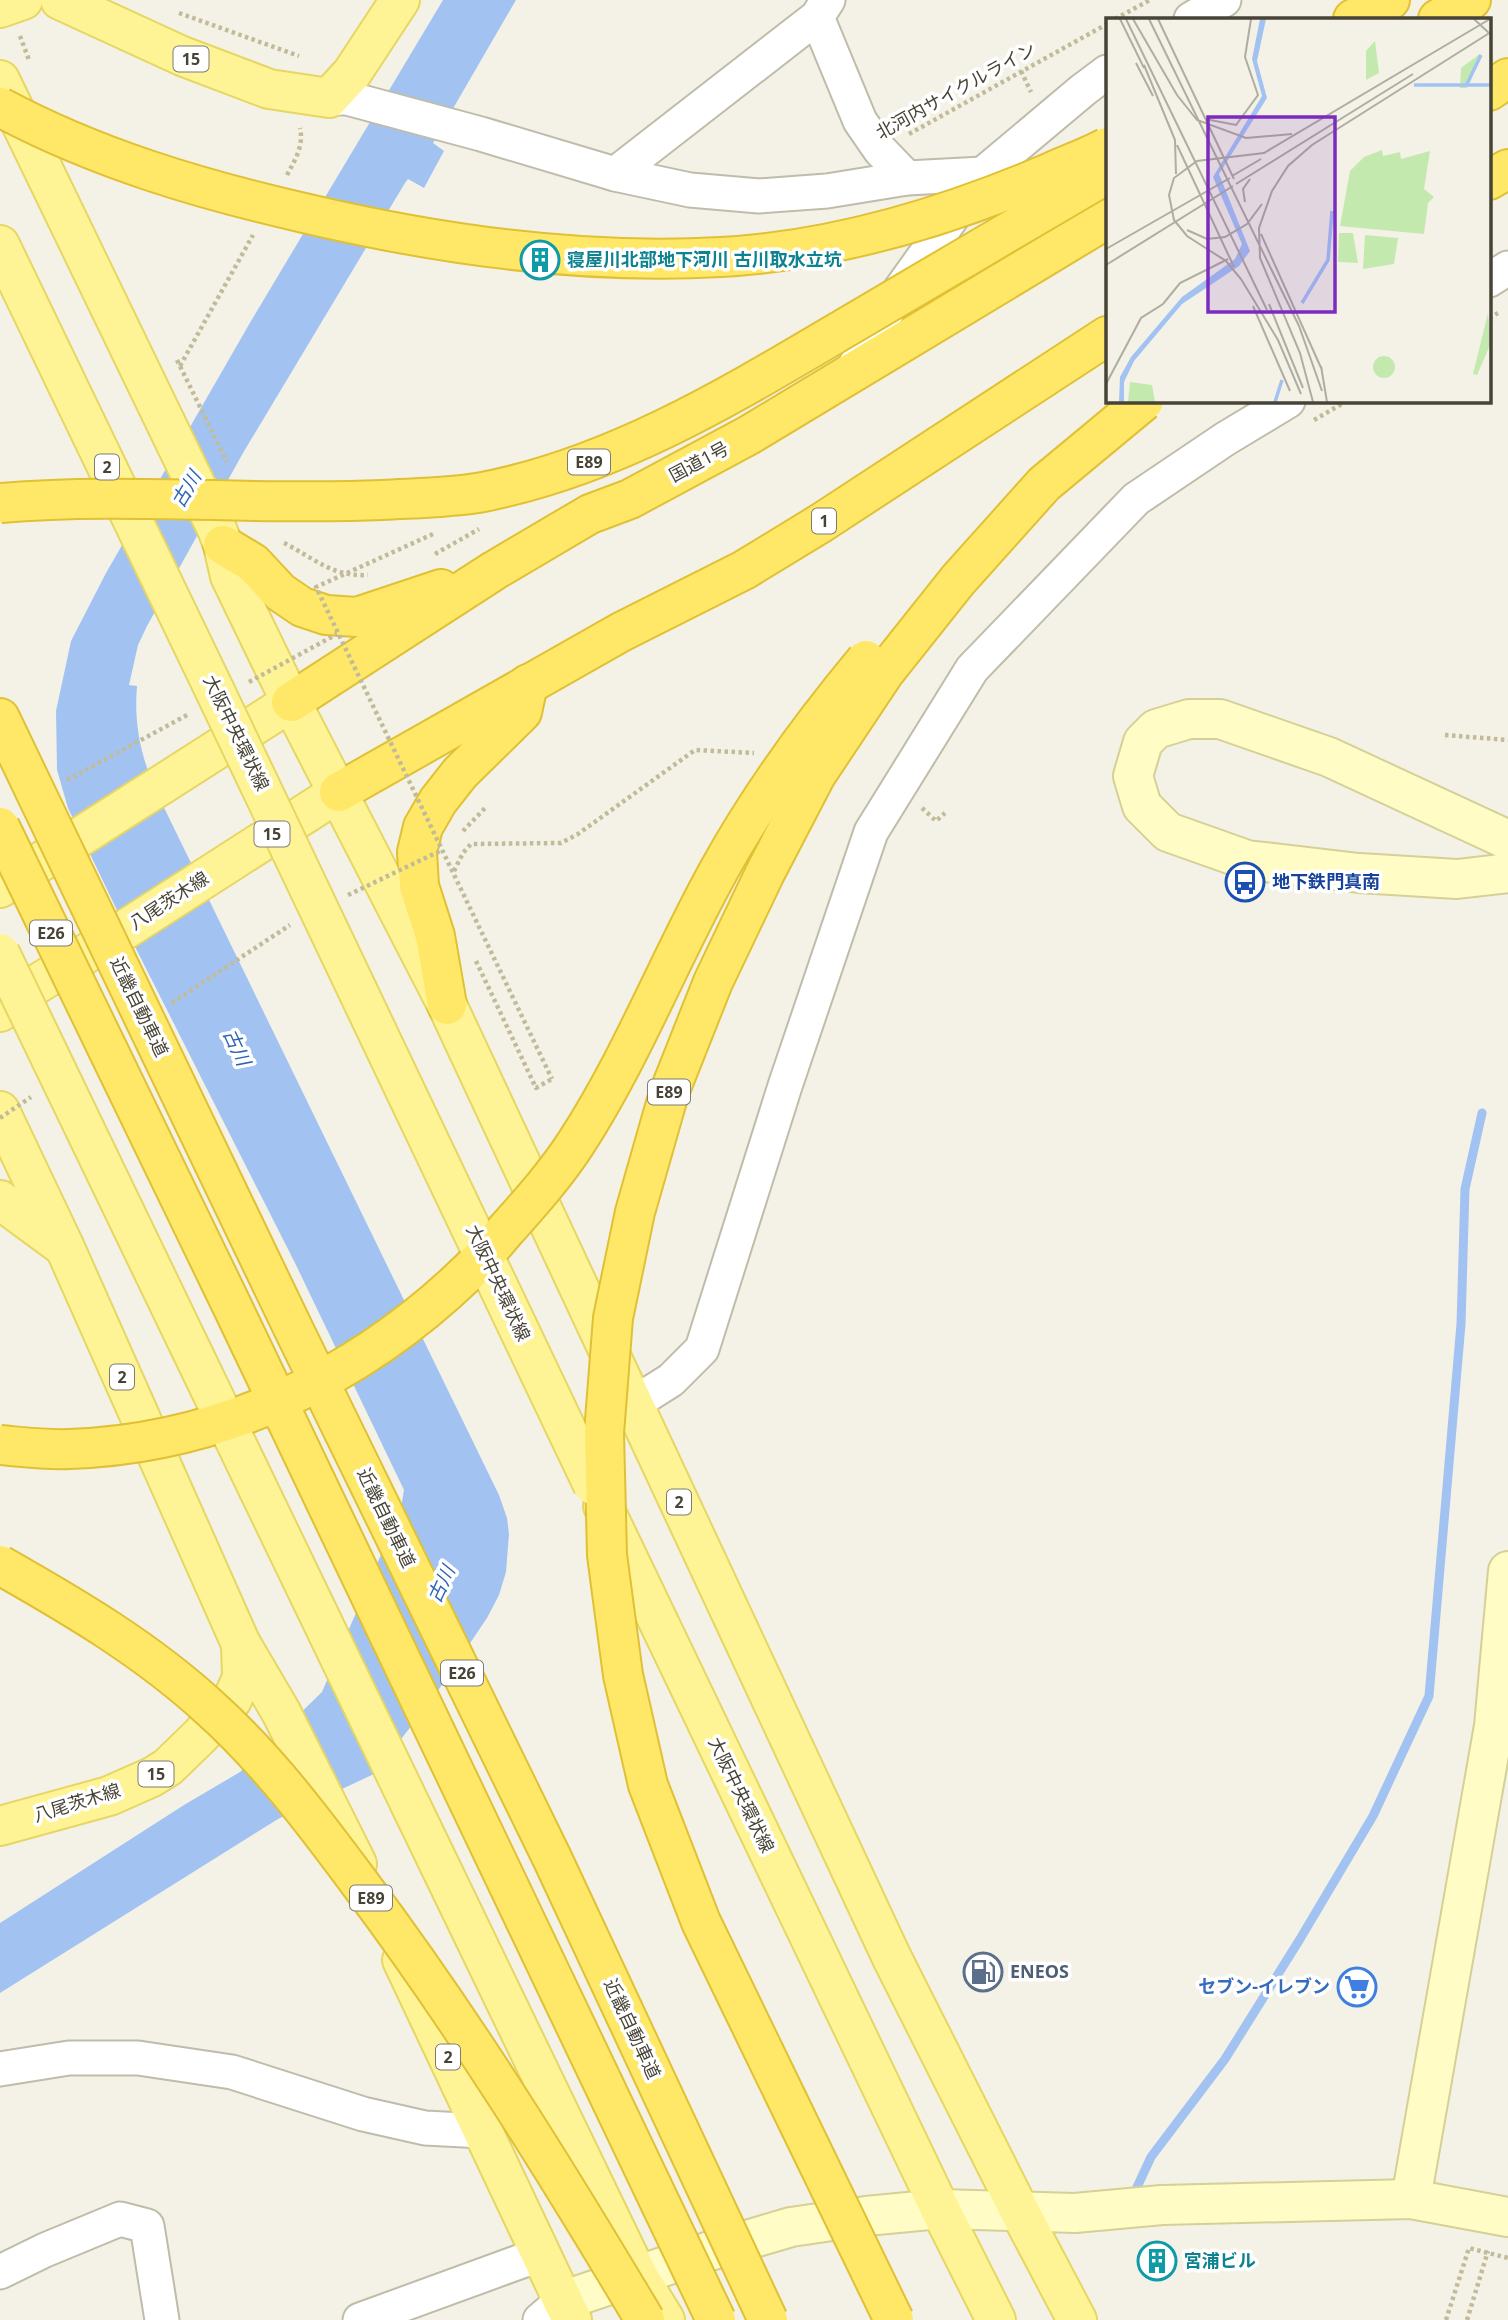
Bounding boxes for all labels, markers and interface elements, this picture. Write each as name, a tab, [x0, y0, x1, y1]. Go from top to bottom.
inset map	[1106, 18, 1490, 402]
street label: 北河内サイクルライン	[871, 36, 1040, 144]
road number: 15	[174, 46, 208, 72]
building icon: 寝屋川北部地下河川 古川取水立坑	[519, 239, 561, 281]
place label: 寝屋川北部地下河川 古川取水立坑	[567, 247, 842, 271]
street label: 国道1号	[665, 435, 733, 487]
road number: E89	[568, 449, 610, 475]
road number: 2	[95, 454, 119, 480]
water label: 古川	[165, 464, 208, 512]
road number: 1	[812, 508, 836, 534]
street label: 大阪中央環状線	[198, 671, 275, 794]
road number: 15	[254, 821, 290, 846]
bus stop icon: 地下鉄門真南	[1224, 861, 1266, 903]
street label: 八尾茨木線	[124, 866, 213, 935]
place label: 地下鉄門真南	[1272, 869, 1380, 893]
road number: E26	[30, 920, 72, 945]
street label: 近畿自動車道	[105, 953, 174, 1060]
water label: 古川	[217, 1024, 258, 1072]
road number: E89	[648, 1080, 690, 1104]
street label: 大阪中央環状線	[461, 1220, 536, 1345]
road number: 2	[110, 1364, 134, 1390]
street label: 近畿自動車道	[352, 1464, 421, 1571]
road number: 2	[667, 1490, 691, 1514]
water label: 古川	[421, 1559, 462, 1607]
road number: E26	[441, 1660, 483, 1686]
street label: 大阪中央環状線	[703, 1733, 780, 1856]
road number: 15	[138, 1762, 174, 1786]
street label: 八尾茨木線	[30, 1777, 123, 1827]
road number: E89	[350, 1886, 392, 1910]
fuel station icon: ENEOS	[962, 1951, 1004, 1993]
place label: ENEOS	[1010, 1959, 1069, 1983]
supermarket icon: セブン-イレブン	[1336, 1966, 1378, 2008]
place label: セブン-イレブン	[1198, 1974, 1330, 1998]
street label: 近畿自動車道	[599, 1975, 667, 2083]
road number: 2	[436, 2044, 460, 2070]
building icon: 宮浦ビル	[1136, 2240, 1178, 2282]
place label: 宮浦ビル	[1184, 2248, 1256, 2272]

